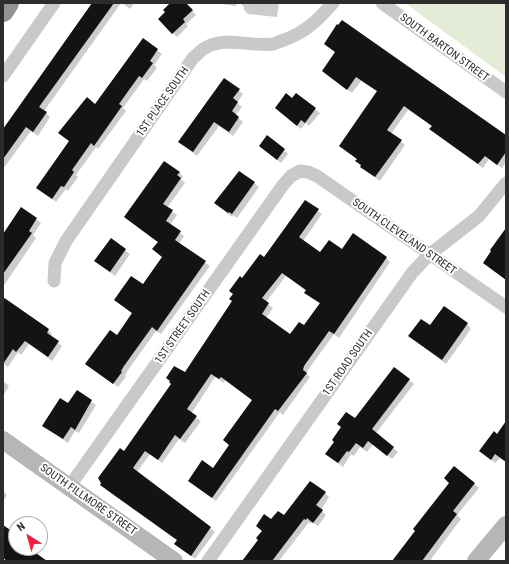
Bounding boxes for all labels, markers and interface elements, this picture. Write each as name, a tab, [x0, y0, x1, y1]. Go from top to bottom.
street label: SOUTH BARTON STREET	[397, 11, 491, 85]
street label: 1ST PLACE SOUTH	[134, 64, 192, 140]
street label: SOUTH CLEVELAND STREET	[350, 196, 458, 278]
street label: 1ST STREET SOUTH	[153, 288, 213, 366]
street label: 1ST ROAD SOUTH	[320, 327, 376, 399]
street label: SOUTH FILLMORE STREET	[37, 462, 139, 538]
north arrow	[8, 516, 48, 556]
text: N	[14, 520, 28, 534]

